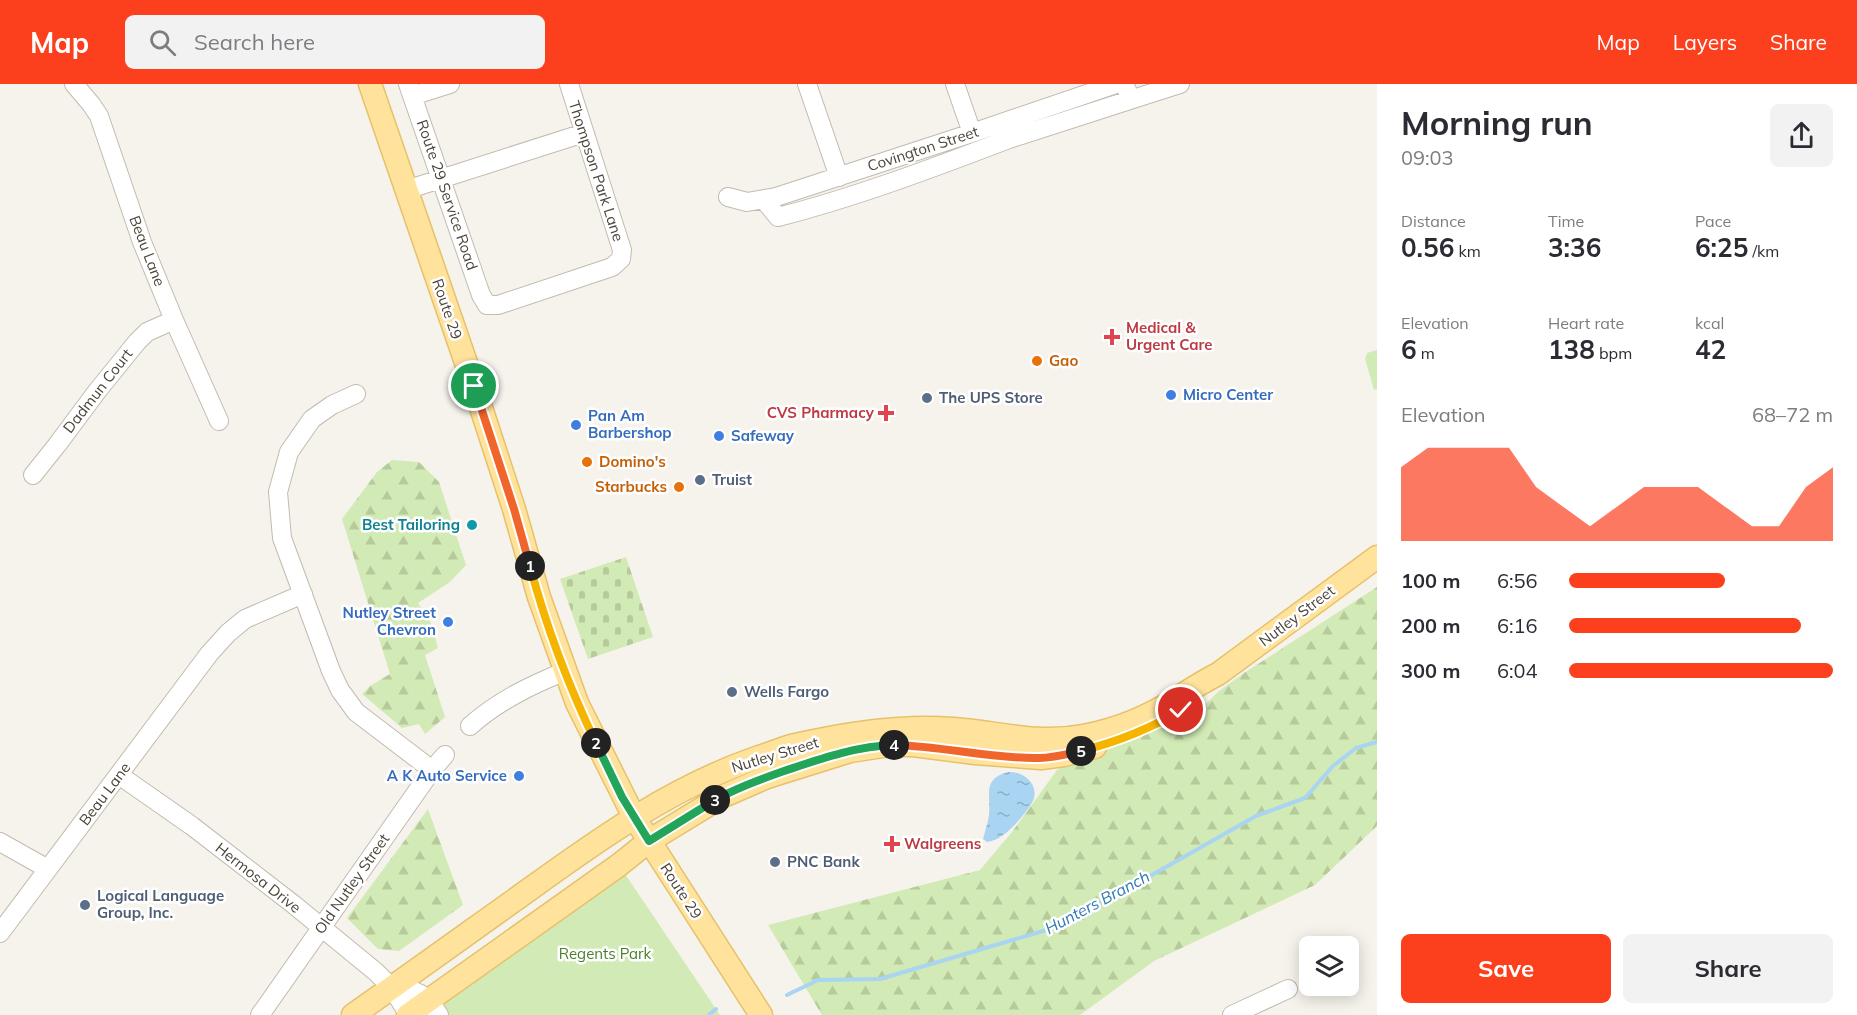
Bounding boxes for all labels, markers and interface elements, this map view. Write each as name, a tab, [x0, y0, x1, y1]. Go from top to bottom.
search box	[125, 15, 545, 69]
text: Map	[30, 25, 89, 60]
icon: search	[146, 26, 179, 59]
text: Search here	[194, 28, 315, 56]
text: Map	[1597, 29, 1640, 55]
text: Layers	[1673, 29, 1737, 55]
text: Share	[1770, 29, 1827, 55]
street label: Thompson Park Lane	[565, 98, 628, 244]
text: Morning run	[1401, 102, 1593, 143]
button: share	[1770, 104, 1833, 167]
street label: Route 29 Service Road	[413, 117, 482, 272]
street label: Covington Street	[865, 122, 981, 175]
text: 09:03	[1401, 145, 1454, 170]
text: Distance	[1401, 211, 1466, 231]
text: Time	[1548, 211, 1584, 231]
text: Pace	[1695, 211, 1731, 231]
street label: Beau Lane	[125, 213, 170, 289]
text: 0.56	[1401, 231, 1454, 264]
text: 3:36	[1548, 231, 1601, 264]
text: 6:25	[1695, 231, 1748, 264]
text: km	[1454, 241, 1481, 261]
text: /km	[1748, 241, 1779, 261]
street label: Route 29	[428, 276, 467, 342]
text: Elevation	[1401, 313, 1469, 333]
text: Heart rate	[1548, 313, 1624, 333]
text: kcal	[1695, 313, 1724, 333]
place label: Medical & Urgent Care	[1126, 318, 1213, 354]
marker: Medical & Urgent Care	[1103, 328, 1121, 346]
text: 6	[1401, 333, 1417, 366]
text: 138	[1548, 333, 1595, 366]
text: 42	[1695, 333, 1726, 366]
text: m	[1417, 343, 1435, 363]
text: bpm	[1595, 343, 1632, 363]
street label: Dadmun Court	[59, 345, 136, 437]
place label: Gao	[1049, 351, 1078, 370]
marker: Gao	[1030, 354, 1044, 368]
pin	[448, 360, 499, 411]
icon: arrive	[457, 369, 490, 402]
place label: Micro Center	[1183, 385, 1273, 404]
place label: The UPS Store	[939, 388, 1043, 407]
marker: Micro Center	[1164, 388, 1178, 402]
marker: The UPS Store	[920, 391, 934, 405]
text: Elevation	[1401, 402, 1486, 427]
text: 68–72 m	[1752, 402, 1833, 427]
place label: CVS Pharmacy	[767, 403, 875, 422]
place label: Pan Am Barbershop	[588, 406, 672, 442]
marker: CVS Pharmacy	[879, 406, 893, 420]
marker: Pan Am Barbershop	[569, 418, 583, 432]
place label: Safeway	[731, 426, 795, 445]
marker: Safeway	[712, 429, 726, 443]
place label: Domino's	[599, 452, 666, 471]
marker: Domino's	[580, 455, 594, 469]
place label: Truist	[712, 470, 752, 489]
marker: Truist	[693, 473, 707, 487]
place label: Starbucks	[595, 477, 667, 496]
marker: Starbucks	[672, 480, 686, 494]
place label: Best Tailoring	[362, 515, 460, 534]
marker: Best Tailoring	[465, 518, 479, 532]
pin: 1	[515, 551, 545, 581]
text: 1	[525, 556, 535, 576]
text: 100 m	[1401, 568, 1460, 593]
text: 6:56	[1497, 568, 1538, 593]
street label: Nutley Street	[1255, 581, 1338, 650]
place label: Nutley Street Chevron	[343, 603, 436, 639]
text: 200 m	[1401, 613, 1460, 638]
text: 6:16	[1497, 613, 1538, 638]
marker: Nutley Street Chevron	[441, 615, 455, 629]
text: 300 m	[1401, 658, 1460, 683]
text: 6:04	[1497, 658, 1538, 683]
place label: Wells Fargo	[744, 682, 829, 701]
pin	[1155, 684, 1206, 735]
marker: Wells Fargo	[725, 685, 739, 699]
icon: check	[1164, 693, 1197, 726]
pin: 2	[581, 728, 611, 758]
pin: 4	[879, 730, 909, 760]
street label: Nutley Street	[729, 732, 821, 777]
text: 2	[591, 733, 601, 753]
text: 4	[889, 735, 899, 755]
pin: 5	[1066, 736, 1096, 766]
text: 5	[1076, 741, 1086, 761]
street label: Beau Lane	[75, 758, 134, 829]
place label: A K Auto Service	[387, 766, 507, 785]
marker: A K Auto Service	[512, 769, 526, 783]
pin: 3	[700, 785, 730, 815]
text: 3	[710, 790, 720, 810]
street label: Old Nutley Street	[310, 830, 393, 938]
place label: Walgreens	[904, 834, 981, 853]
marker: Walgreens	[885, 837, 899, 851]
street label: Hermosa Drive	[212, 838, 305, 917]
place label: PNC Bank	[787, 852, 860, 871]
marker: PNC Bank	[768, 855, 782, 869]
street label: Route 29	[656, 859, 706, 922]
water label: Hunters Branch	[1041, 866, 1153, 938]
place label: Logical Language Group, Inc.	[97, 886, 224, 922]
marker: Logical Language Group, Inc.	[78, 898, 92, 912]
button: Save	[1401, 934, 1611, 1003]
button: Share	[1623, 934, 1833, 1003]
map controls	[1299, 936, 1359, 996]
button: layers	[1299, 936, 1359, 996]
park label: Regents Park	[559, 944, 652, 963]

